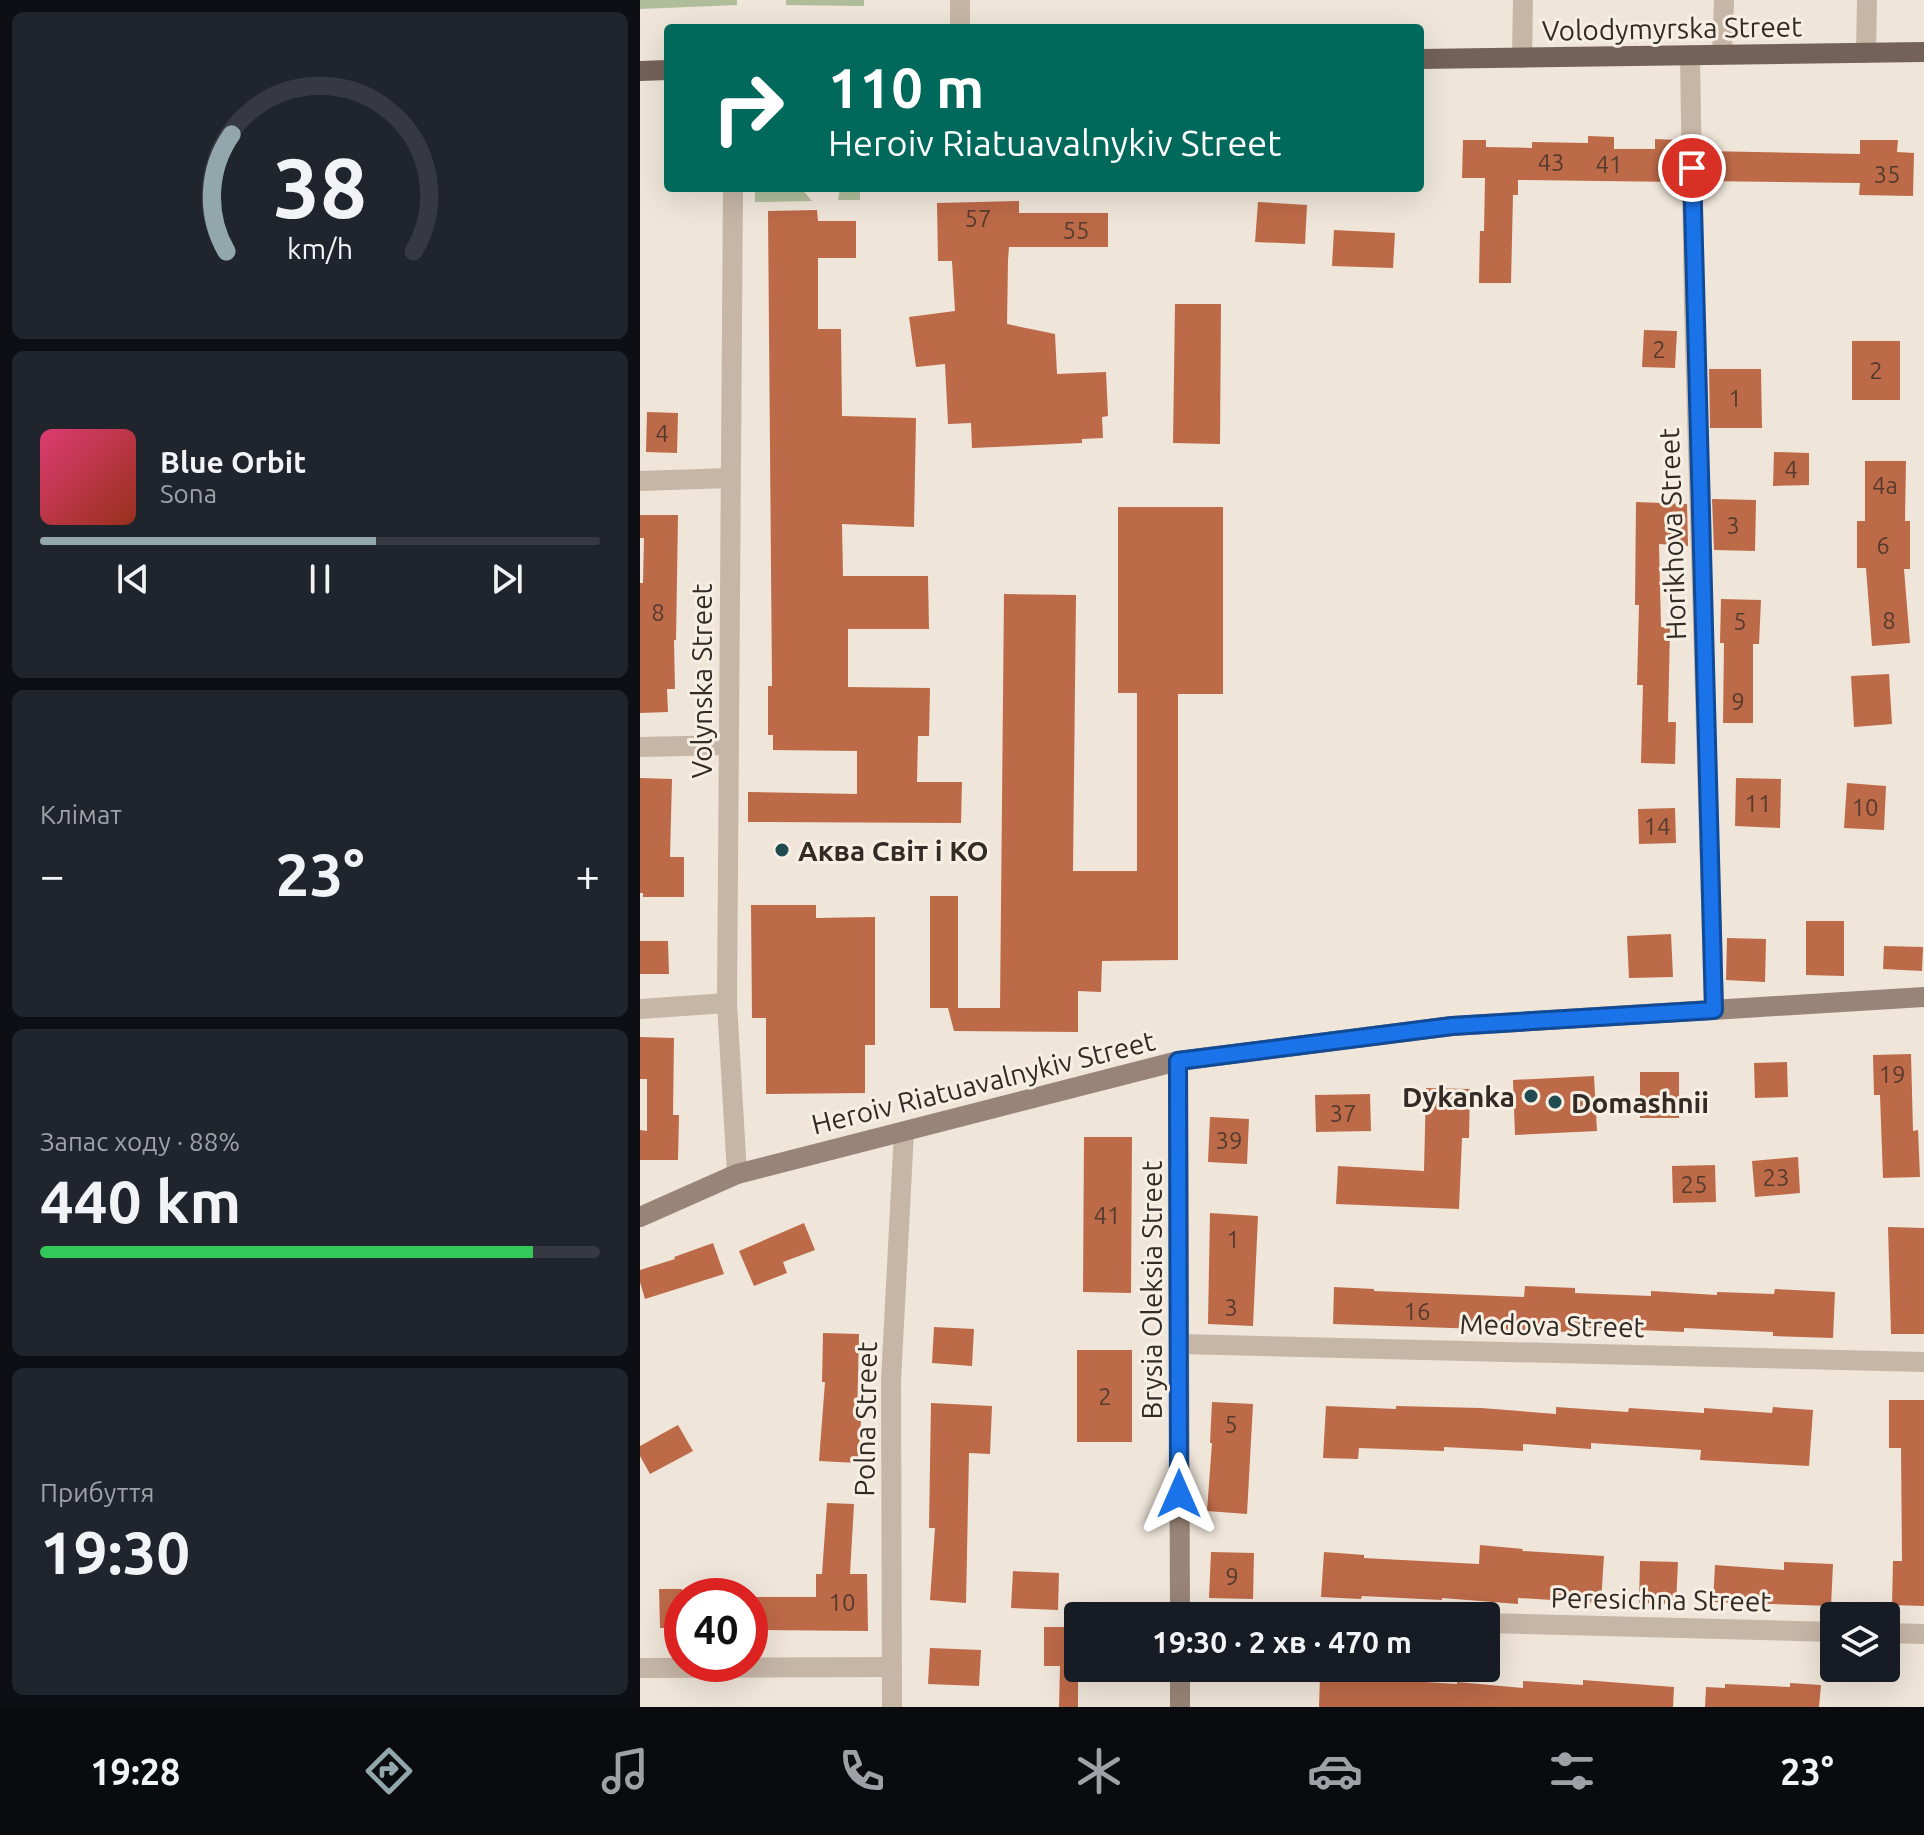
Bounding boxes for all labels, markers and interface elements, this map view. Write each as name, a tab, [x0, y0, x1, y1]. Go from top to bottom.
street label: Volodymyrska Street	[1542, 10, 1802, 46]
icon: right	[696, 56, 800, 160]
text: 110 m	[828, 56, 984, 119]
text: Heroiv Riatuavalnykiv Street	[828, 122, 1281, 163]
pin	[1658, 134, 1726, 202]
text: 38	[273, 139, 367, 233]
icon: arrive	[1670, 146, 1714, 190]
house number: 43	[1537, 149, 1565, 176]
house number: 41	[1595, 151, 1623, 178]
house number: 35	[1873, 161, 1901, 188]
house number: 57	[964, 205, 992, 232]
house number: 55	[1062, 217, 1090, 244]
text: km/h	[287, 232, 353, 264]
house number: 2	[1652, 336, 1666, 363]
house number: 2	[1869, 357, 1883, 384]
house number: 1	[1728, 385, 1742, 412]
house number: 4	[655, 420, 669, 447]
street label: Horikhova Street	[1653, 427, 1691, 641]
text: Blue Orbit	[160, 445, 306, 479]
house number: 4	[1784, 456, 1798, 483]
house number: 4а	[1872, 472, 1898, 499]
text: Sona	[160, 479, 217, 508]
house number: 3	[1726, 512, 1740, 539]
house number: 6	[1876, 532, 1890, 559]
icon: previous	[111, 557, 155, 601]
icon: pause	[298, 557, 342, 601]
icon: next	[485, 557, 529, 601]
street label: Volynska Street	[686, 583, 717, 779]
house number: 8	[651, 599, 665, 626]
house number: 8	[1882, 607, 1896, 634]
house number: 5	[1733, 608, 1747, 635]
house number: 9	[1731, 688, 1745, 715]
house number: 11	[1744, 790, 1772, 817]
house number: 10	[1851, 794, 1879, 821]
text: Клімат	[40, 800, 122, 829]
house number: 14	[1643, 813, 1671, 840]
place label: Аква Світ і КО	[798, 835, 989, 866]
text: 23°	[276, 840, 364, 907]
marker: Аква Світ і КО	[773, 841, 791, 859]
text: −	[40, 850, 65, 899]
text: +	[575, 850, 600, 899]
street label: Heroiv Riatuavalnykiv Street	[808, 1024, 1158, 1140]
house number: 19	[1878, 1061, 1906, 1088]
place label: Dykanka	[1402, 1081, 1515, 1112]
marker: Dykanka	[1522, 1087, 1540, 1105]
place label: Domashnii	[1571, 1087, 1709, 1118]
marker: Domashnii	[1546, 1093, 1564, 1111]
house number: 37	[1329, 1100, 1357, 1127]
text: Запас ходу · 88%	[40, 1127, 240, 1156]
house number: 39	[1215, 1127, 1243, 1154]
street label: Brysia Oleksia Street	[1136, 1161, 1167, 1419]
house number: 23	[1762, 1164, 1790, 1191]
text: 440 km	[40, 1167, 241, 1234]
house number: 25	[1680, 1171, 1708, 1198]
house number: 41	[1093, 1202, 1121, 1229]
house number: 1	[1226, 1226, 1240, 1253]
house number: 3	[1224, 1294, 1238, 1321]
house number: 16	[1403, 1298, 1431, 1325]
street label: Medova Street	[1459, 1308, 1645, 1342]
street label: Polna Street	[848, 1341, 882, 1497]
house number: 2	[1098, 1383, 1112, 1410]
house number: 5	[1224, 1411, 1238, 1438]
position arrow	[1137, 1452, 1221, 1536]
text: Прибуття	[40, 1478, 154, 1507]
text: 19:30	[40, 1518, 190, 1585]
house number: 9	[1225, 1563, 1239, 1590]
speed limit sign: 40	[664, 1578, 768, 1682]
street label: Peresichna Street	[1550, 1582, 1772, 1616]
house number: 10	[828, 1589, 856, 1616]
map controls	[1820, 1602, 1900, 1682]
button: layers	[1820, 1602, 1900, 1682]
text: 19:30 · 2 хв · 470 m	[1152, 1625, 1412, 1659]
icon: directions	[361, 1743, 417, 1799]
icon: music	[597, 1743, 653, 1799]
icon: phone	[834, 1743, 890, 1799]
icon: climate	[1071, 1743, 1127, 1799]
icon: car	[1307, 1743, 1363, 1799]
icon: filters	[1544, 1743, 1600, 1799]
text: 19:28	[90, 1751, 180, 1792]
text: 23°	[1780, 1751, 1834, 1792]

